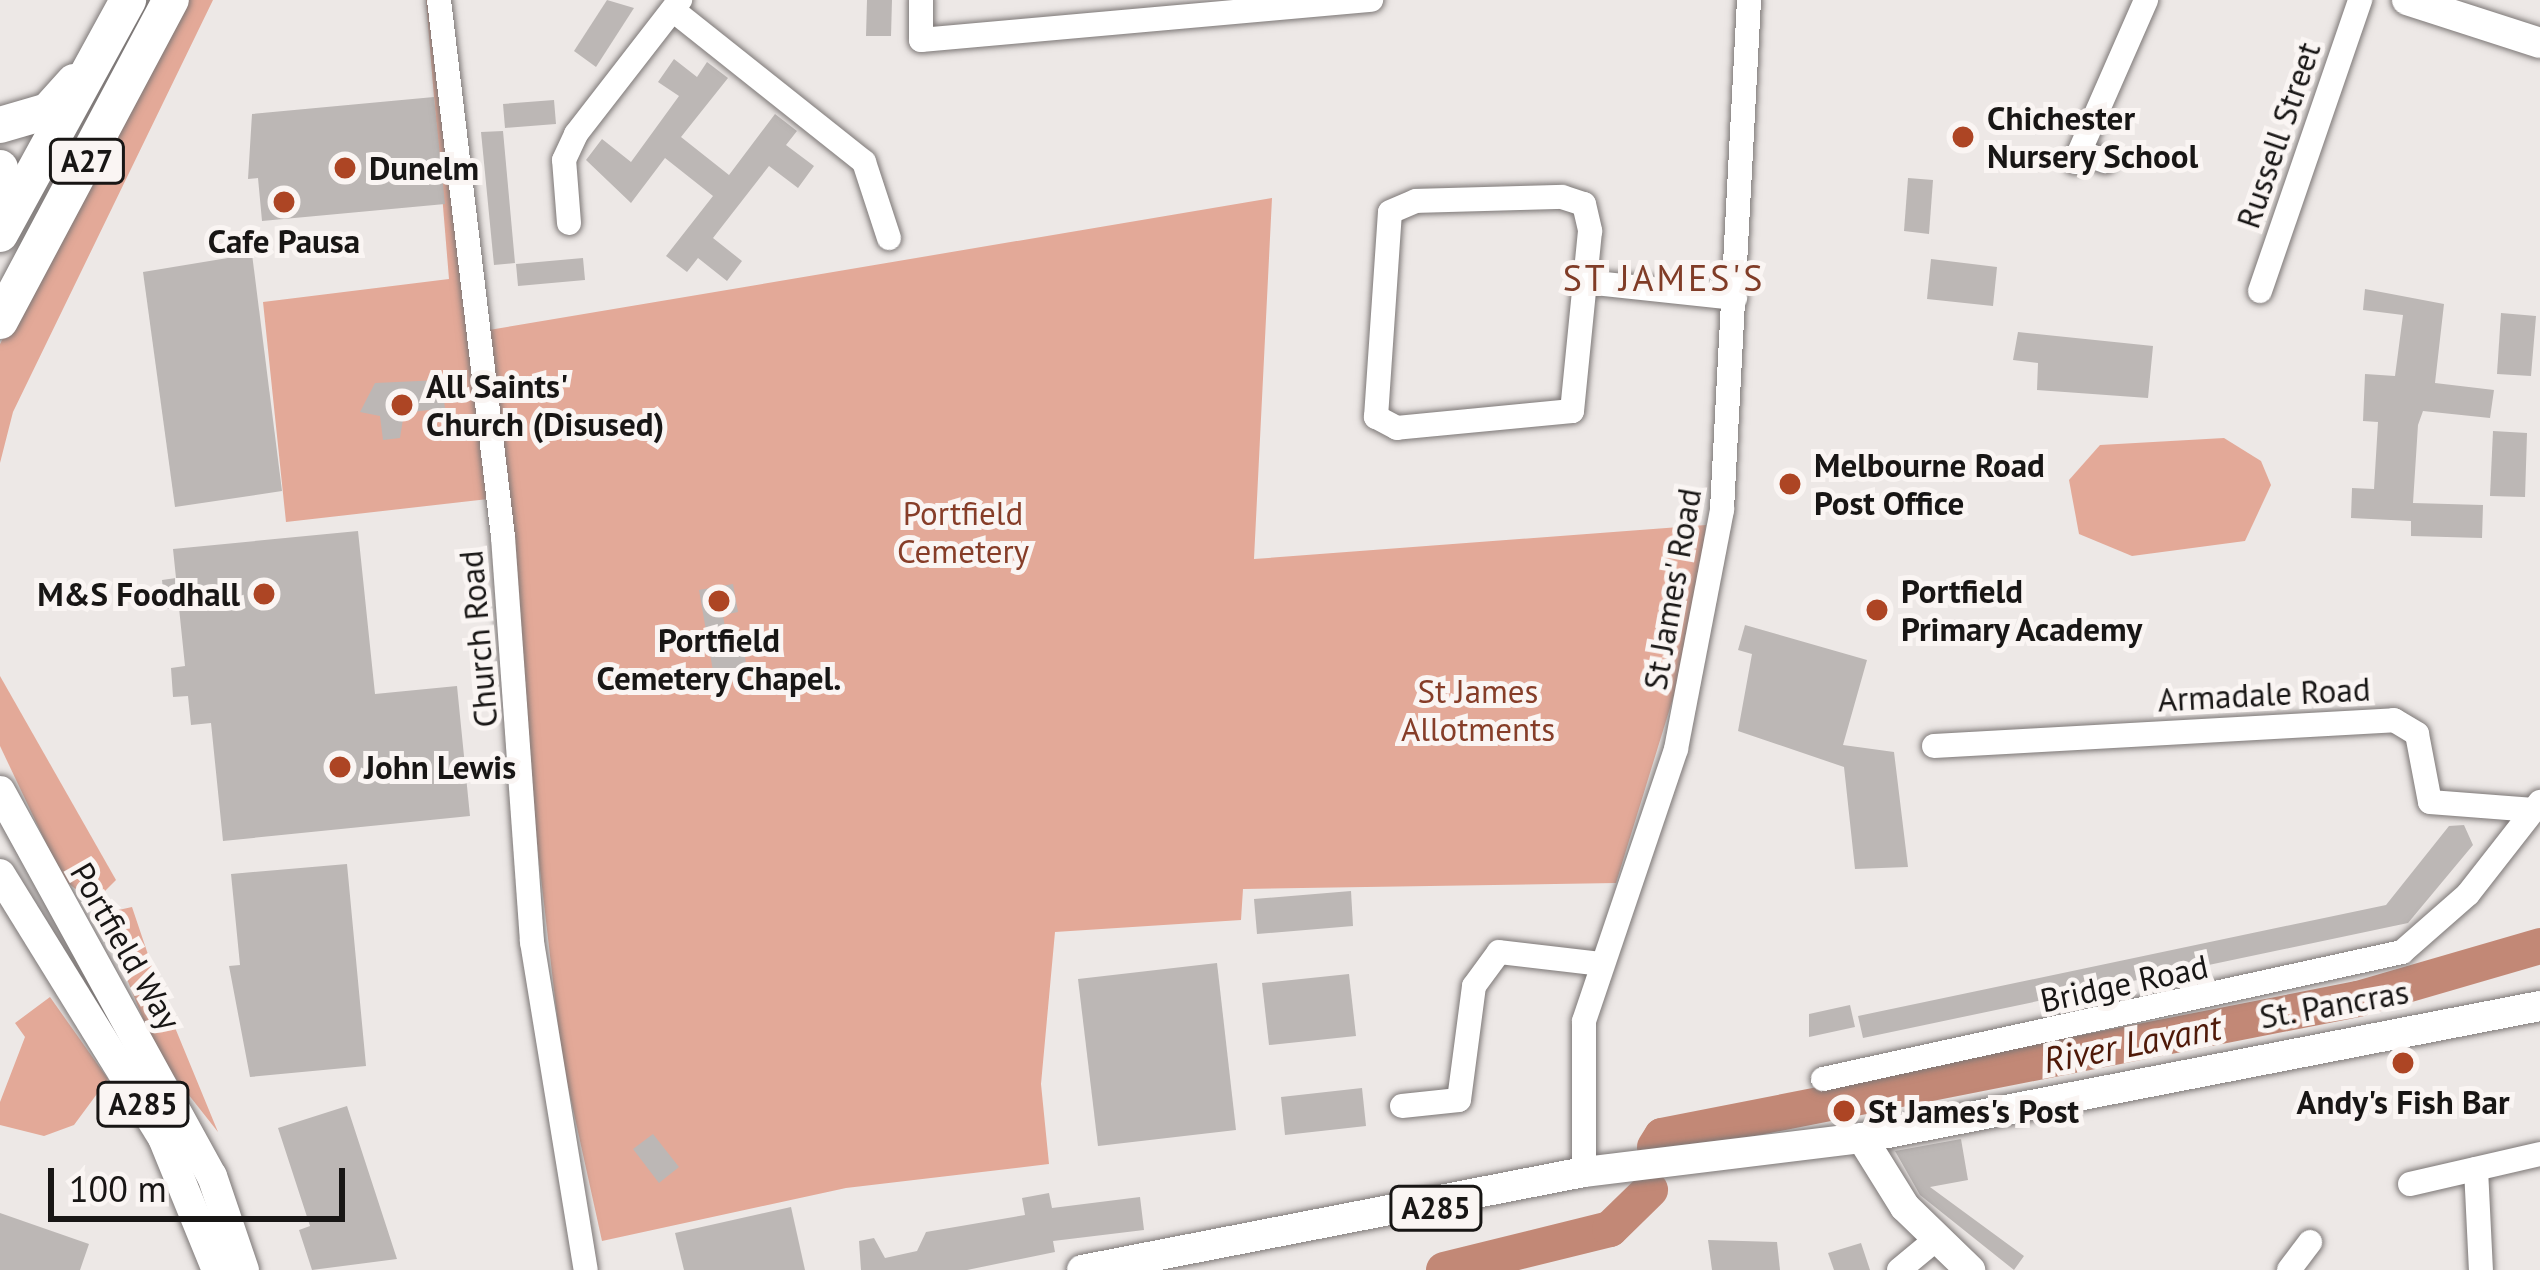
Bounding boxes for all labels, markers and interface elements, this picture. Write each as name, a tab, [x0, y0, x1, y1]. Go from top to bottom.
street label: Russell Street	[2228, 37, 2328, 233]
place label: Chichester Nursery School	[1987, 98, 2199, 176]
marker: Chichester Nursery School	[1950, 124, 1976, 150]
road number: A27	[48, 137, 126, 185]
place label: Dunelm	[369, 148, 479, 188]
marker: Dunelm	[332, 155, 358, 181]
marker: Cafe Pausa	[271, 189, 297, 215]
place label: Cafe Pausa	[208, 221, 360, 261]
district label: ST JAMES'S	[1562, 256, 1766, 300]
place label: All Saints' Church (Disused)	[426, 366, 664, 444]
marker: All Saints' Church (Disused)	[389, 392, 415, 418]
place label: Melbourne Road Post Office	[1814, 445, 2045, 523]
marker: Melbourne Road Post Office	[1777, 471, 1803, 497]
street label: St James' Road	[1635, 484, 1709, 694]
park label: Portfield Cemetery	[897, 493, 1029, 571]
street label: Church Road	[451, 549, 505, 729]
place label: Portfield Primary Academy	[1901, 571, 2145, 649]
place label: M&S Foodhall	[37, 574, 240, 614]
marker: M&S Foodhall	[251, 581, 277, 607]
marker: Portfield Cemetery Chapel.	[706, 588, 732, 614]
marker: Portfield Primary Academy	[1864, 597, 1890, 623]
place label: Portfield Cemetery Chapel.	[596, 620, 842, 698]
street label: Armadale Road	[2157, 669, 2371, 719]
park label: St James Allotments	[1401, 671, 1555, 749]
place label: John Lewis	[364, 747, 516, 787]
marker: John Lewis	[327, 754, 353, 780]
street label: Portfield Way	[62, 855, 190, 1037]
street label: Bridge Road	[2037, 946, 2211, 1020]
street label: St. Pancras	[2255, 971, 2413, 1037]
water label: River Lavant	[2040, 1005, 2224, 1081]
marker: Andy's Fish Bar	[2390, 1050, 2416, 1076]
road number: A285	[95, 1080, 191, 1128]
place label: Andy's Fish Bar	[2296, 1082, 2510, 1122]
place label: St James's Post	[1868, 1091, 2079, 1131]
marker: St James's Post	[1831, 1098, 1857, 1124]
scale bar	[54, 1144, 351, 1218]
text: 100 m	[69, 1165, 167, 1212]
road number: A285	[1388, 1184, 1484, 1232]

